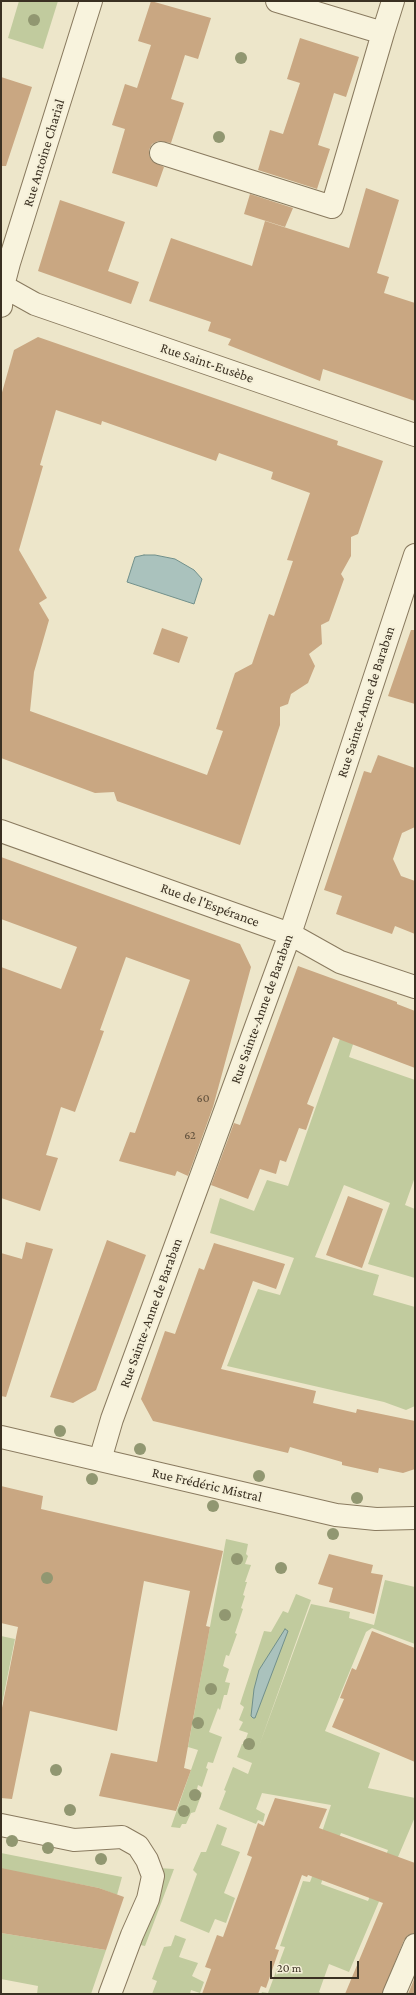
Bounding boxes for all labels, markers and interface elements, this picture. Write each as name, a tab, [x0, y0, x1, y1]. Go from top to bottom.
street label: Rue Antoine Charial	[20, 97, 68, 209]
street label: Rue Saint-Eusèbe	[158, 339, 256, 387]
street label: Rue Sainte-Anne de Baraban	[334, 624, 398, 780]
street label: Rue de l'Espérance	[158, 879, 262, 931]
street label: Rue Sainte-Anne de Baraban	[227, 932, 297, 1086]
house number: 60	[197, 1091, 209, 1105]
house number: 62	[184, 1128, 196, 1142]
street label: Rue Sainte-Anne de Baraban	[116, 1236, 186, 1390]
street label: Rue Frédéric Mistral	[150, 1464, 264, 1506]
scale bar	[272, 1953, 361, 1979]
text: 20 m	[277, 1961, 301, 1975]

